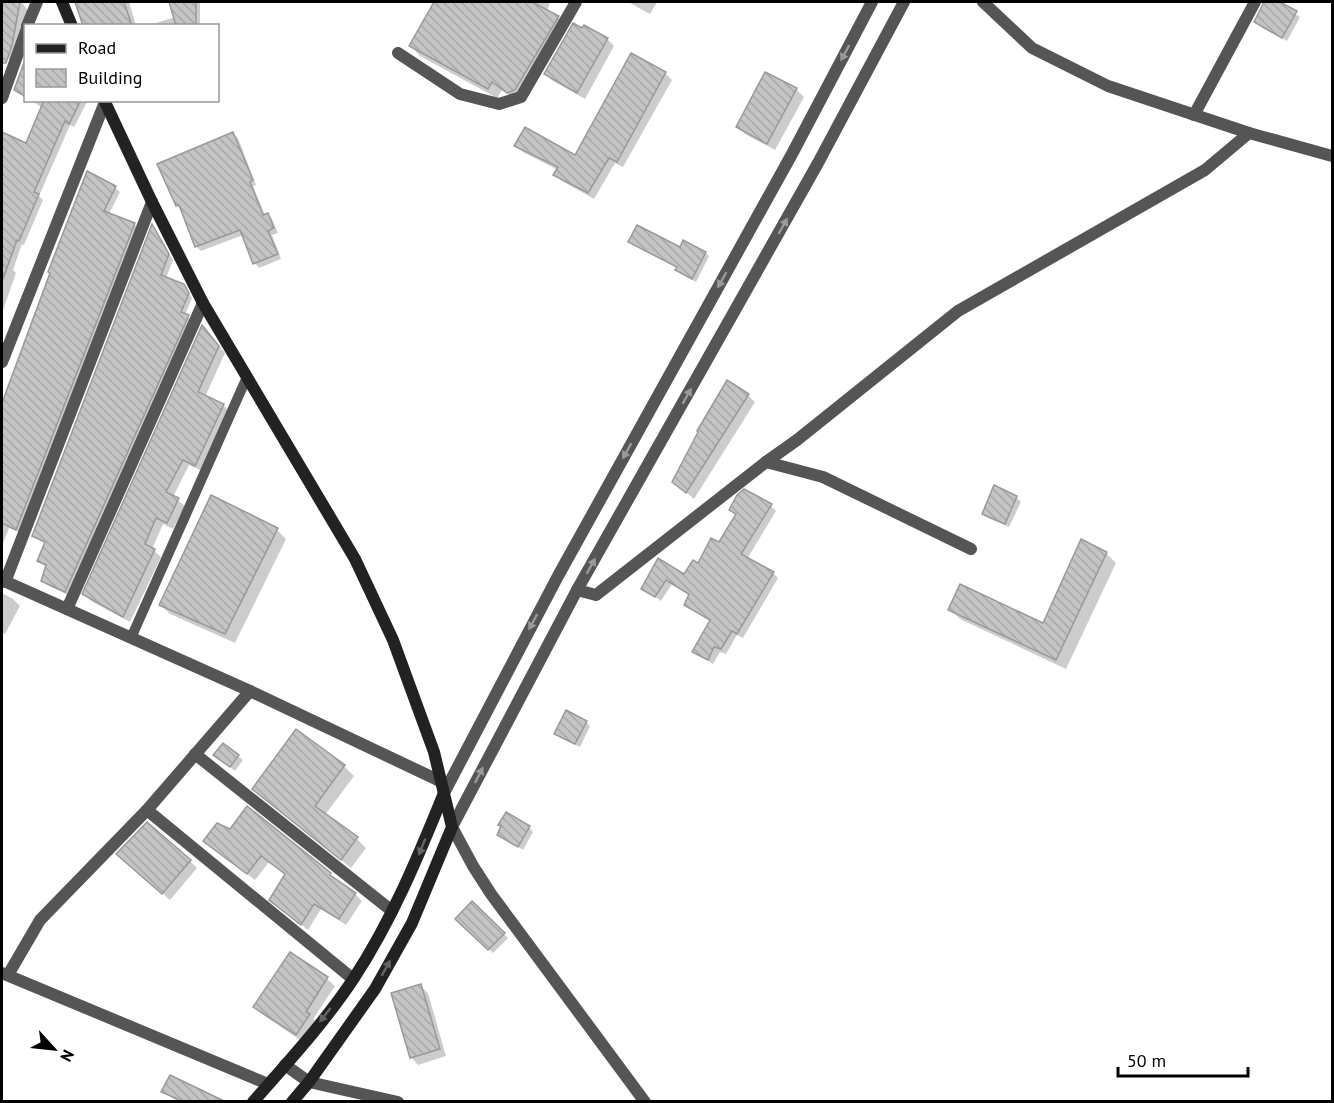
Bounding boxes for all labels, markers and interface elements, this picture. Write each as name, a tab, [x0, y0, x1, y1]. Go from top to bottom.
legend	[24, 24, 219, 102]
text: Road	[78, 36, 116, 59]
one-way arrow	[840, 45, 849, 62]
text: Building	[78, 66, 142, 89]
one-way arrow	[777, 218, 788, 234]
one-way arrow	[717, 272, 727, 289]
one-way arrow	[682, 387, 692, 404]
one-way arrow	[622, 443, 632, 460]
one-way arrow	[586, 557, 596, 574]
one-way arrow	[529, 613, 538, 630]
one-way arrow	[474, 766, 484, 783]
one-way arrow	[417, 838, 426, 856]
one-way arrow	[381, 960, 392, 976]
one-way arrow	[320, 1008, 332, 1023]
north arrow	[24, 1019, 84, 1079]
scale bar	[1118, 1040, 1248, 1078]
text: N	[56, 1047, 79, 1065]
text: 50 m	[1127, 1049, 1166, 1072]

